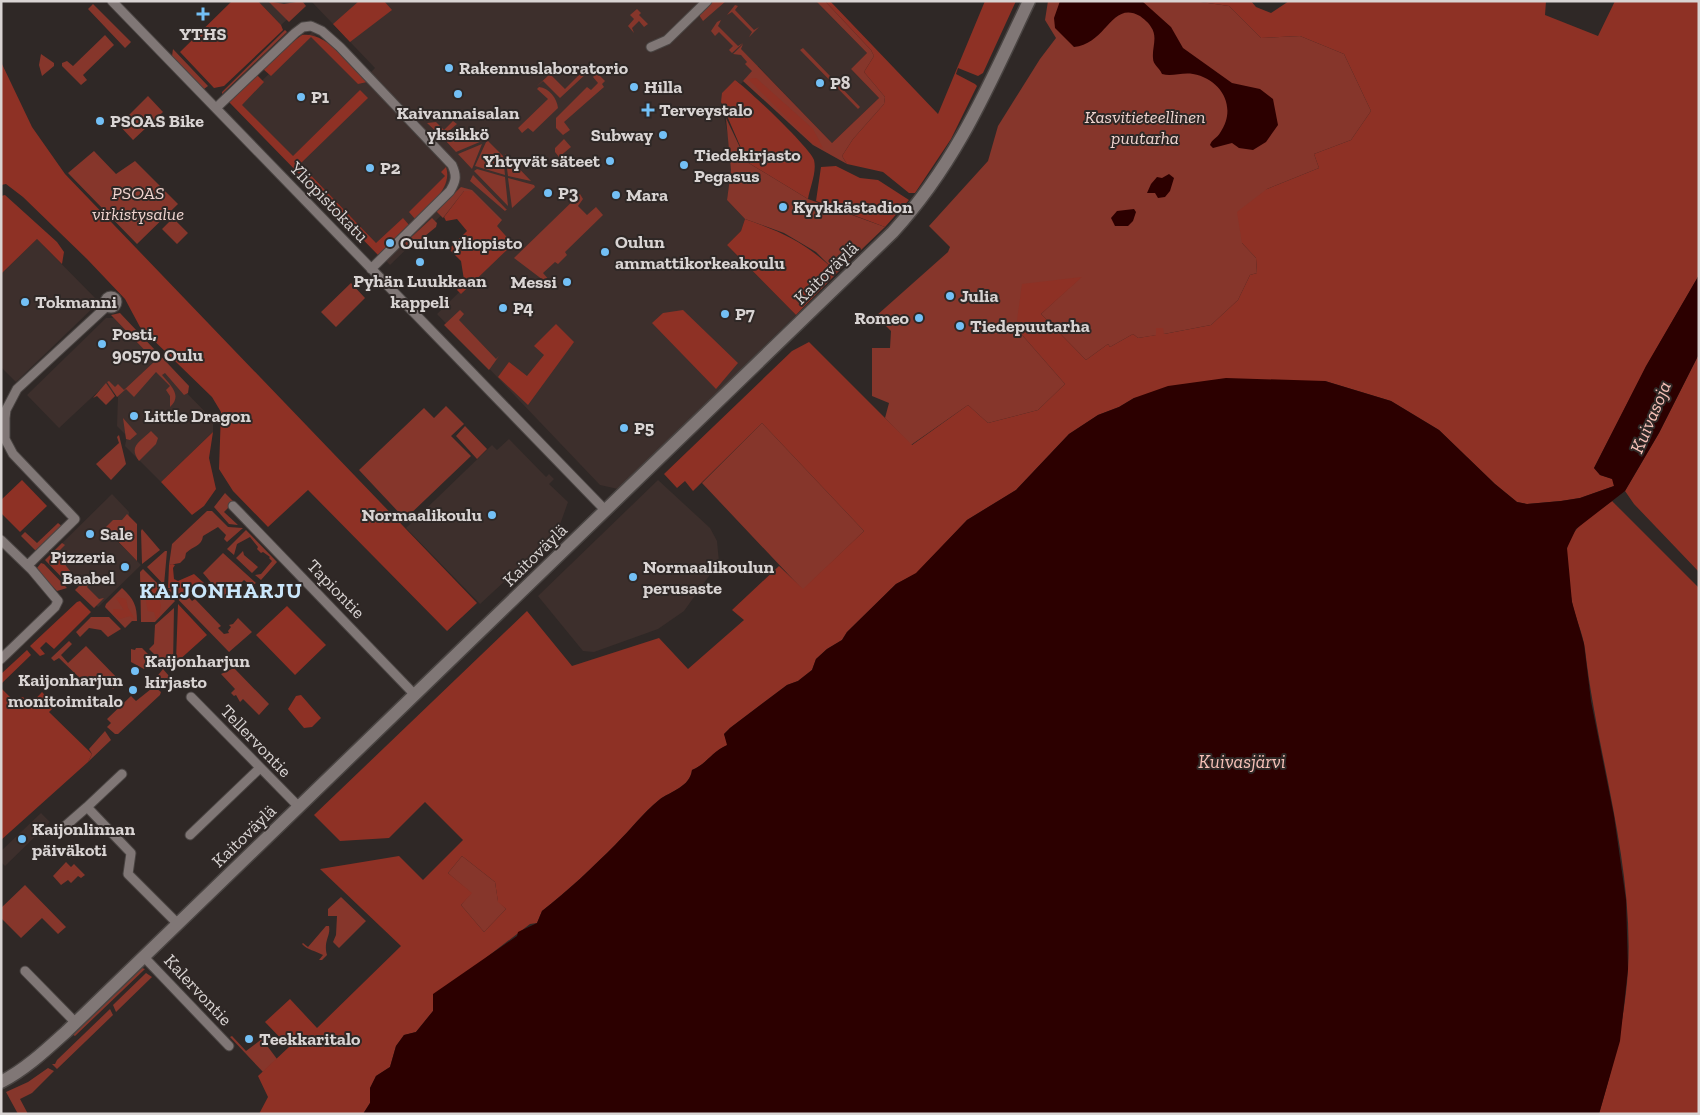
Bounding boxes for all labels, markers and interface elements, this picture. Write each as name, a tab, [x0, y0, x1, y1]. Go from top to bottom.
marker: YTHS	[196, 7, 210, 21]
place label: YTHS	[179, 23, 227, 45]
place label: Rakennuslaboratorio	[459, 57, 629, 79]
marker: Rakennuslaboratorio	[443, 62, 455, 74]
place label: P8	[830, 72, 851, 94]
place label: Hilla	[644, 76, 682, 98]
marker: P8	[814, 77, 826, 89]
marker: Hilla	[628, 81, 640, 93]
place label: P1	[311, 86, 329, 108]
marker: Kaivannaisalan yksikkö	[452, 88, 464, 100]
marker: P1	[295, 91, 307, 103]
place label: Terveystalo	[659, 99, 753, 121]
place label: Kaivannaisalan yksikkö	[396, 102, 520, 145]
marker: Terveystalo	[641, 103, 655, 117]
park label: Kasvitieteellinen puutarha	[1085, 106, 1205, 149]
place label: PSOAS Bike	[110, 110, 204, 132]
marker: PSOAS Bike	[94, 115, 106, 127]
place label: Subway	[591, 124, 653, 146]
marker: Subway	[657, 129, 669, 141]
place label: Tiedekirjasto Pegasus	[694, 144, 801, 187]
place label: Yhtyvät säteet	[483, 150, 601, 172]
marker: Yhtyvät säteet	[604, 155, 616, 167]
street label: Yliopistokatu	[284, 156, 373, 247]
place label: P2	[380, 157, 401, 179]
marker: Tiedekirjasto Pegasus	[678, 159, 690, 171]
marker: P2	[364, 162, 376, 174]
park label: PSOAS virkistysalue	[92, 182, 184, 225]
place label: P3	[558, 182, 579, 204]
place label: Mara	[626, 184, 668, 206]
marker: P3	[542, 187, 554, 199]
marker: Mara	[610, 189, 622, 201]
place label: Kyykkästadion	[793, 196, 913, 218]
marker: Kyykkästadion	[777, 201, 789, 213]
place label: Oulun ammattikorkeakoulu	[615, 231, 785, 274]
place label: Oulun yliopisto	[400, 232, 523, 254]
marker: Oulun yliopisto	[384, 237, 396, 249]
street label: Kaitoväylä	[789, 237, 863, 309]
marker: Oulun ammattikorkeakoulu	[599, 246, 611, 258]
marker: Pyhän Luukkaan kappeli	[414, 256, 426, 268]
place label: Pyhän Luukkaan kappeli	[353, 270, 487, 313]
place label: Messi	[511, 271, 558, 293]
marker: Messi	[561, 276, 573, 288]
place label: Julia	[960, 285, 999, 307]
marker: Julia	[944, 290, 956, 302]
place label: Tokmanni	[35, 291, 118, 313]
marker: Tokmanni	[19, 296, 31, 308]
place label: P4	[513, 297, 534, 319]
marker: P4	[497, 302, 509, 314]
place label: P7	[735, 303, 755, 325]
place label: Romeo	[854, 307, 910, 329]
marker: P7	[719, 308, 731, 320]
marker: Romeo	[913, 312, 925, 324]
place label: Tiedepuutarha	[970, 315, 1090, 337]
marker: Tiedepuutarha	[954, 320, 966, 332]
place label: Posti, 90570 Oulu	[112, 323, 204, 366]
marker: Posti, 90570 Oulu	[96, 338, 108, 350]
water label: Kuivasoja	[1625, 378, 1676, 457]
place label: Little Dragon	[144, 405, 251, 427]
marker: Little Dragon	[128, 410, 140, 422]
place label: P5	[634, 417, 654, 439]
marker: P5	[618, 422, 630, 434]
place label: Normaalikoulu	[361, 504, 482, 526]
marker: Normaalikoulu	[486, 509, 498, 521]
street label: Kaitoväylä	[498, 519, 572, 591]
place label: Sale	[100, 523, 133, 545]
marker: Sale	[84, 528, 96, 540]
place label: Pizzeria Baabel	[51, 546, 115, 589]
street label: Tapiontie	[302, 555, 370, 623]
place label: Normaalikoulun perusaste	[643, 556, 775, 599]
marker: Pizzeria Baabel	[119, 561, 131, 573]
marker: Normaalikoulun perusaste	[627, 571, 639, 583]
district label: KAIJONHARJU	[139, 577, 303, 604]
place label: Kaijonharjun kirjasto	[145, 650, 250, 693]
marker: Kaijonharjun kirjasto	[129, 665, 141, 677]
place label: Kaijonharjun monitoimitalo	[8, 669, 124, 712]
marker: Kaijonharjun monitoimitalo	[127, 684, 139, 696]
street label: Tellervontie	[216, 700, 296, 782]
water label: Kuivasjärvi	[1198, 750, 1286, 773]
street label: Kaitoväylä	[207, 800, 281, 872]
place label: Kaijonlinnan päiväkoti	[32, 818, 135, 861]
marker: Kaijonlinnan päiväkoti	[16, 833, 28, 845]
street label: Kalervontie	[159, 950, 237, 1030]
place label: Teekkaritalo	[259, 1028, 361, 1050]
marker: Teekkaritalo	[243, 1033, 255, 1045]

